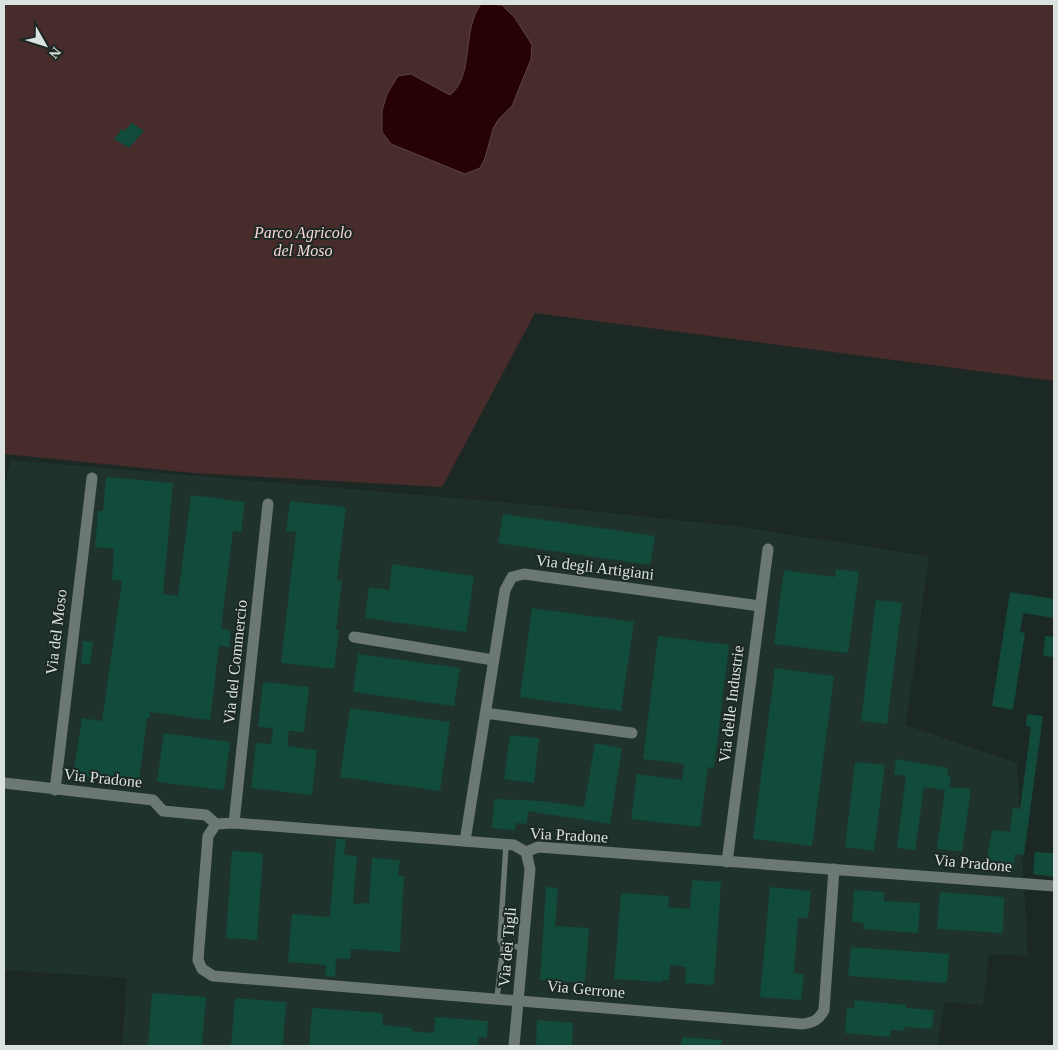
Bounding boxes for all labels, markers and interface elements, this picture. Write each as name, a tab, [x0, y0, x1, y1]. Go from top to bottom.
north arrow	[20, 20, 70, 70]
text: N	[46, 44, 64, 62]
park label: Parco Agricolo del Moso	[253, 224, 352, 259]
street label: Via degli Artigiani	[535, 551, 656, 584]
street label: Via del Moso	[42, 588, 70, 676]
street label: Via del Commercio	[220, 599, 250, 725]
street label: Via delle Industrie	[715, 644, 747, 764]
street label: Via Pradone	[63, 765, 143, 791]
street label: Via Pradone	[529, 824, 609, 846]
street label: Via Pradone	[933, 851, 1013, 875]
street label: Via dei Tigli	[495, 906, 520, 988]
street label: Via Gerrone	[546, 977, 626, 1001]

